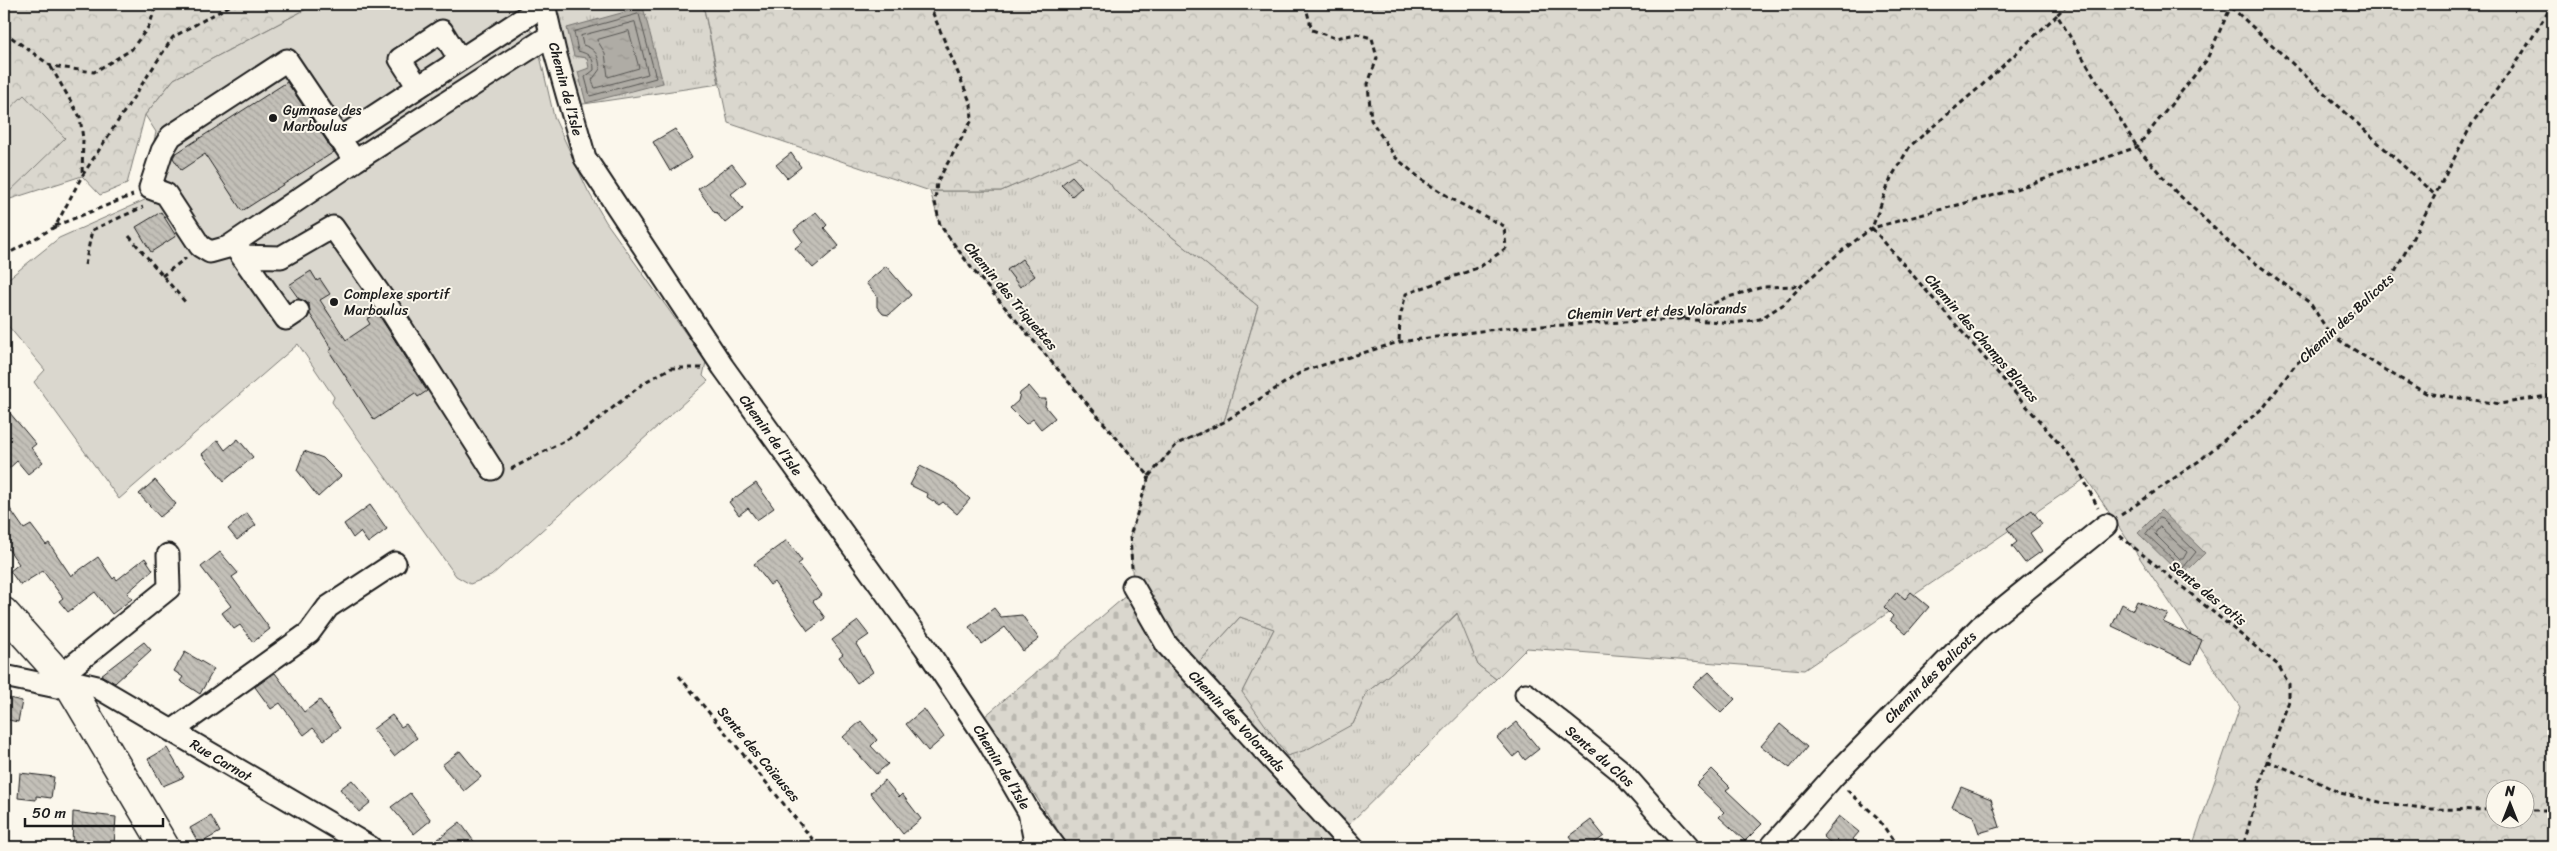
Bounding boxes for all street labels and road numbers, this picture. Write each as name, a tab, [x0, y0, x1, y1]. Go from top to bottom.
street label: Chemin de l’Isle	[541, 39, 590, 139]
street label: Chemin des Triquettes	[957, 236, 1064, 357]
street label: Chemin des Balicots	[2293, 267, 2400, 369]
street label: Chemin des Champs Blancs	[1918, 268, 2045, 409]
street label: Chemin Vert et des Volorands	[1567, 296, 1747, 327]
street label: Chemin de l’Isle	[732, 389, 809, 482]
street label: Sente des rotis	[2163, 554, 2252, 633]
street label: Chemin des Balicots	[1878, 625, 1983, 730]
street label: Chemin des Volorands	[1182, 664, 1291, 779]
street label: Sente des Caïeuses	[711, 701, 807, 808]
street label: Sente du Clos	[1559, 719, 1640, 794]
street label: Chemin de l’Isle	[966, 720, 1037, 815]
street label: Rue Carnot	[185, 732, 258, 790]

